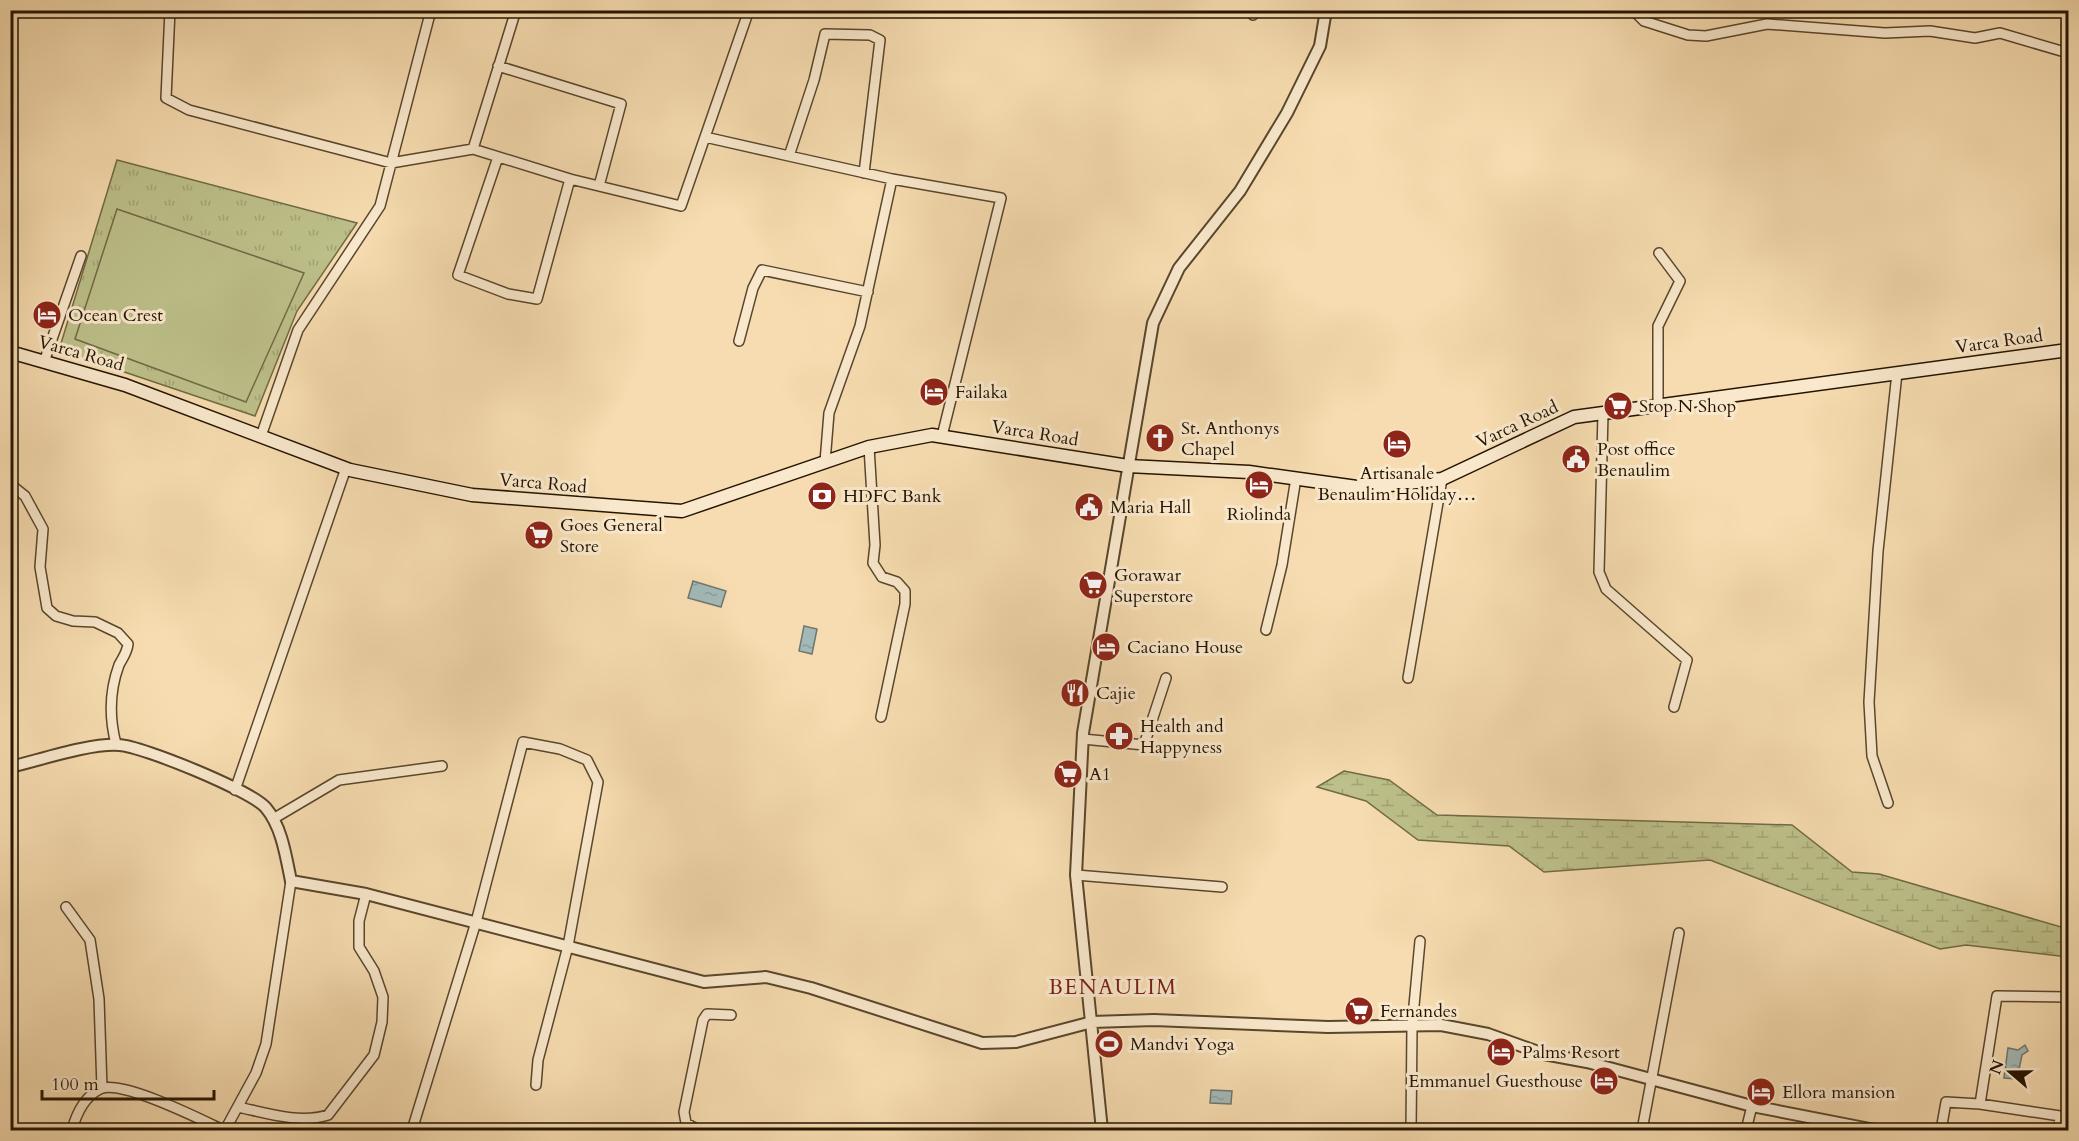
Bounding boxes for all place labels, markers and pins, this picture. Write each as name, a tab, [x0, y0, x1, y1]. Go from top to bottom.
hotel icon: Ocean Crest	[31, 299, 63, 331]
place label: Ocean Crest	[68, 303, 163, 328]
hotel icon: Failaka	[918, 376, 950, 408]
place label: Failaka	[955, 380, 1008, 405]
supermarket icon: Stop N Shop	[1602, 390, 1634, 422]
place label: Stop N Shop	[1639, 394, 1736, 419]
place label: St. Anthonys Chapel	[1181, 416, 1279, 462]
church icon: St. Anthonys Chapel	[1144, 422, 1176, 454]
hotel icon: Artisanale Benaulim Holiday…	[1381, 428, 1413, 460]
place label: Post office Benaulim	[1597, 437, 1676, 483]
public building icon: Post office Benaulim	[1560, 443, 1592, 475]
place label: Artisanale Benaulim Holiday…	[1317, 461, 1477, 507]
hotel icon: Riolinda	[1243, 469, 1275, 501]
bank icon: HDFC Bank	[806, 480, 838, 512]
place label: HDFC Bank	[843, 484, 942, 509]
public building icon: Maria Hall	[1073, 491, 1105, 523]
place label: Maria Hall	[1110, 495, 1191, 520]
place label: Riolinda	[1227, 502, 1291, 527]
place label: Goes General Store	[560, 513, 663, 559]
supermarket icon: Goes General Store	[523, 519, 555, 551]
place label: Gorawar Superstore	[1114, 563, 1193, 609]
supermarket icon: Gorawar Superstore	[1077, 569, 1109, 601]
hotel icon: Caciano House	[1090, 631, 1122, 663]
place label: Caciano House	[1127, 635, 1243, 660]
restaurant icon: Cajie	[1059, 677, 1091, 709]
place label: Cajie	[1096, 681, 1136, 706]
place label: Health and Happyness	[1140, 714, 1224, 760]
pharmacy icon: Health and Happyness	[1103, 720, 1135, 752]
supermarket icon: A1	[1052, 758, 1084, 790]
place label: A1	[1089, 762, 1111, 787]
supermarket icon: Fernandes	[1343, 995, 1375, 1027]
place label: Fernandes	[1380, 999, 1457, 1024]
sports icon: Mandvi Yoga	[1093, 1028, 1125, 1060]
place label: Mandvi Yoga	[1130, 1032, 1235, 1057]
hotel icon: Palms Resort	[1485, 1036, 1517, 1068]
place label: Palms Resort	[1522, 1040, 1620, 1065]
hotel icon: Emmanuel Guesthouse	[1588, 1065, 1620, 1097]
place label: Emmanuel Guesthouse	[1408, 1069, 1583, 1094]
hotel icon: Ellora mansion	[1745, 1076, 1777, 1108]
place label: Ellora mansion	[1782, 1080, 1896, 1105]

